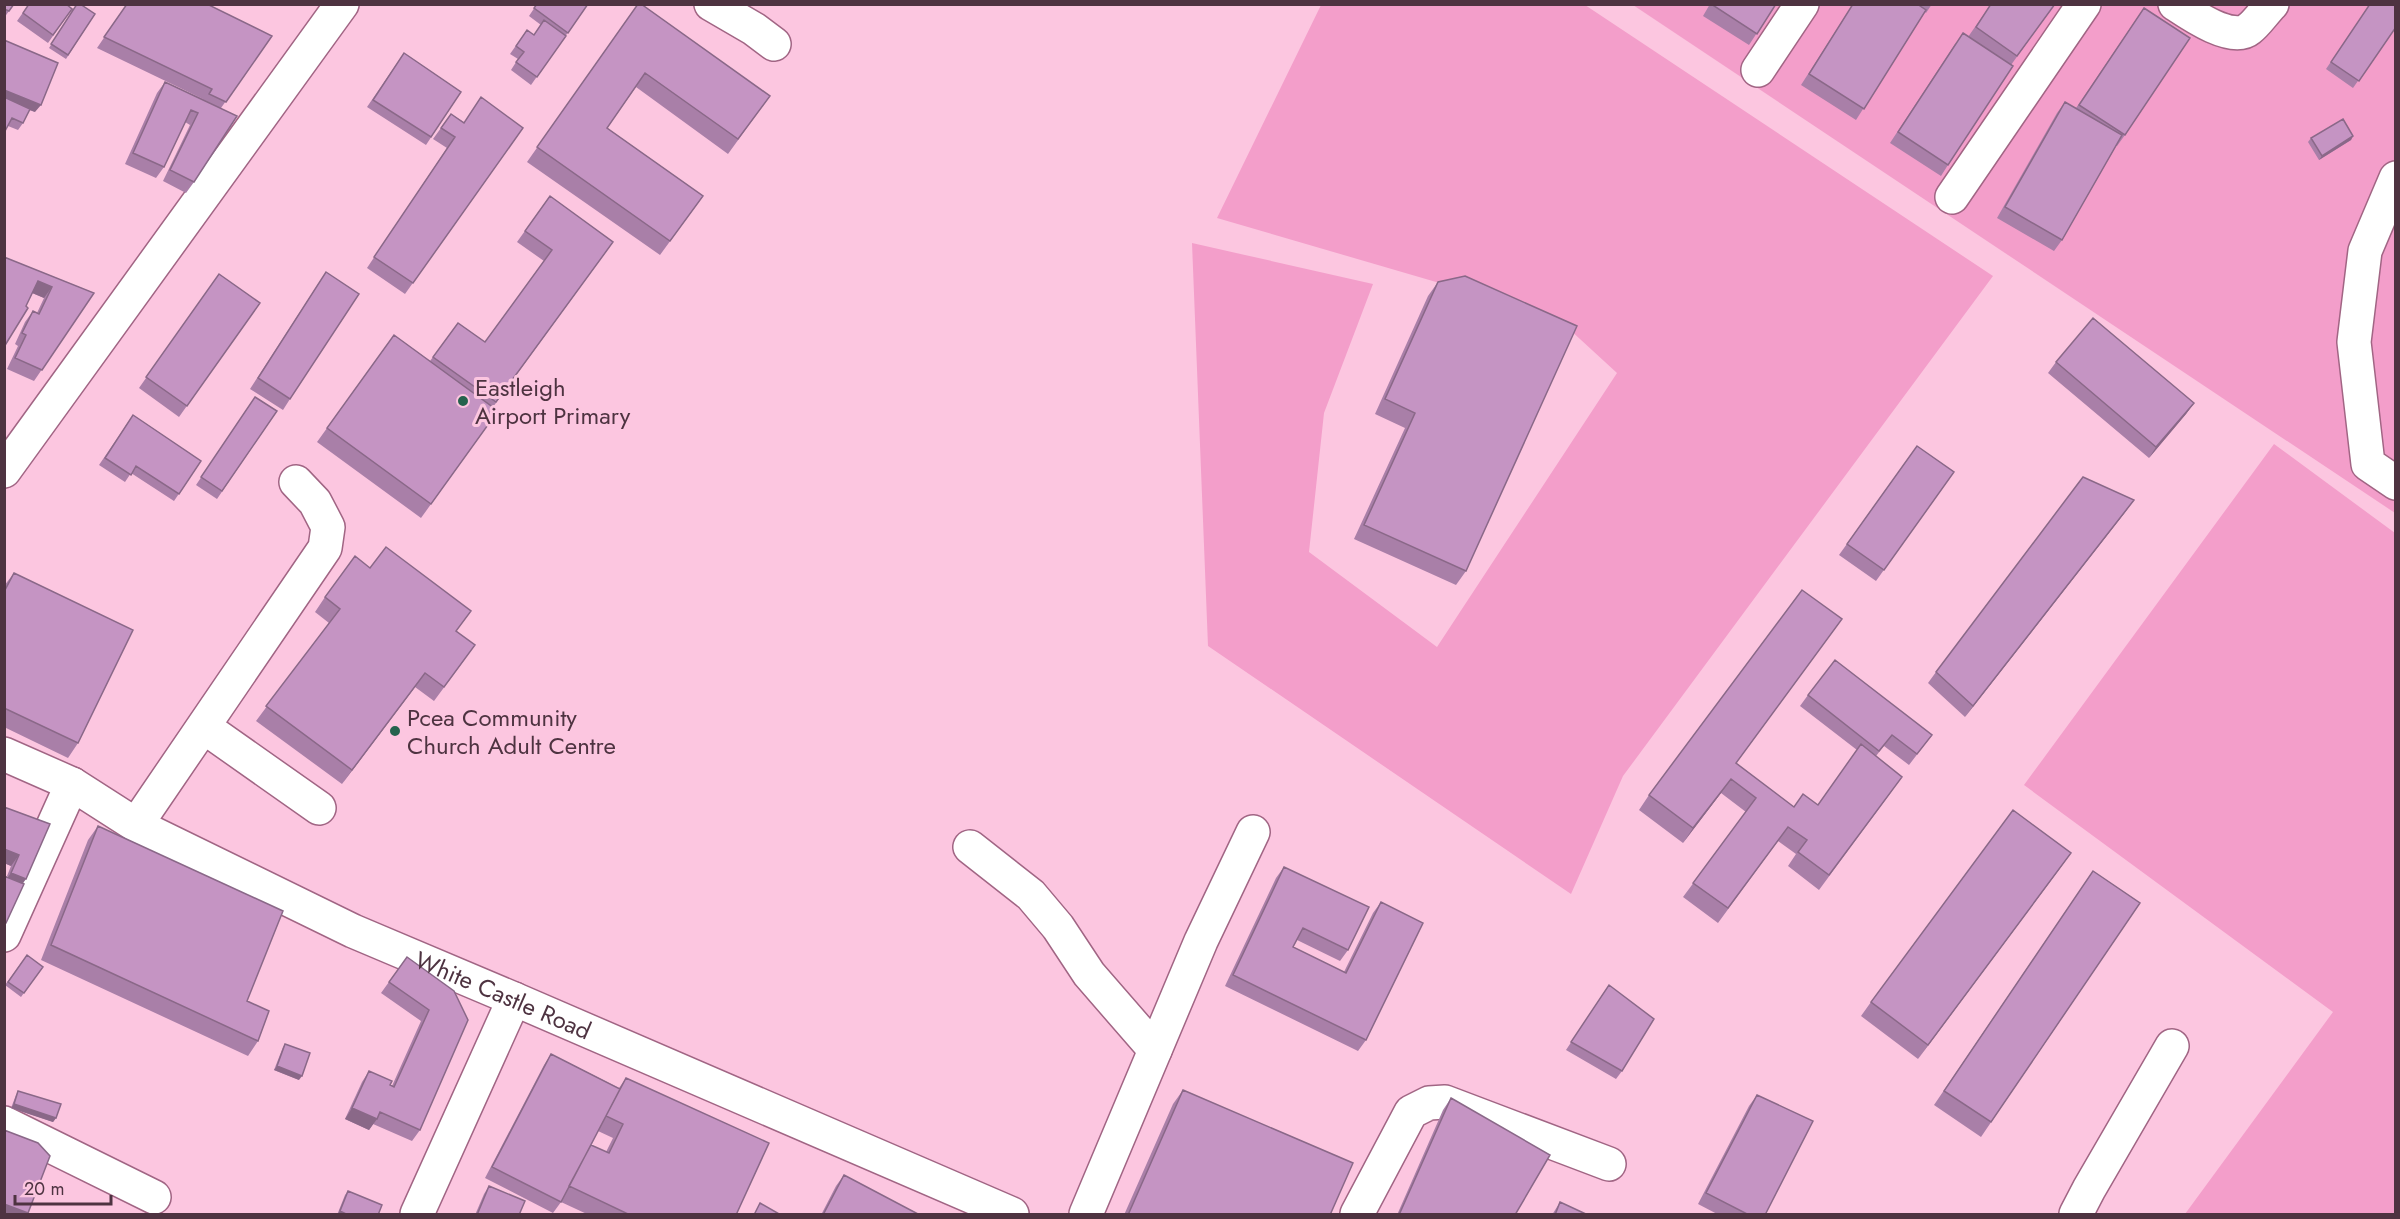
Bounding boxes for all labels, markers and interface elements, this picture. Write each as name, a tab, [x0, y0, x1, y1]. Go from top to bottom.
place label: Eastleigh Airport Primary	[475, 370, 631, 433]
marker: Eastleigh Airport Primary	[456, 394, 470, 408]
place label: Pcea Community Church Adult Centre	[407, 700, 616, 763]
marker: Pcea Community Church Adult Centre	[388, 724, 402, 738]
street label: White Castle Road	[410, 942, 597, 1048]
scale bar	[15, 1168, 111, 1206]
text: 20 m	[24, 1176, 64, 1202]

